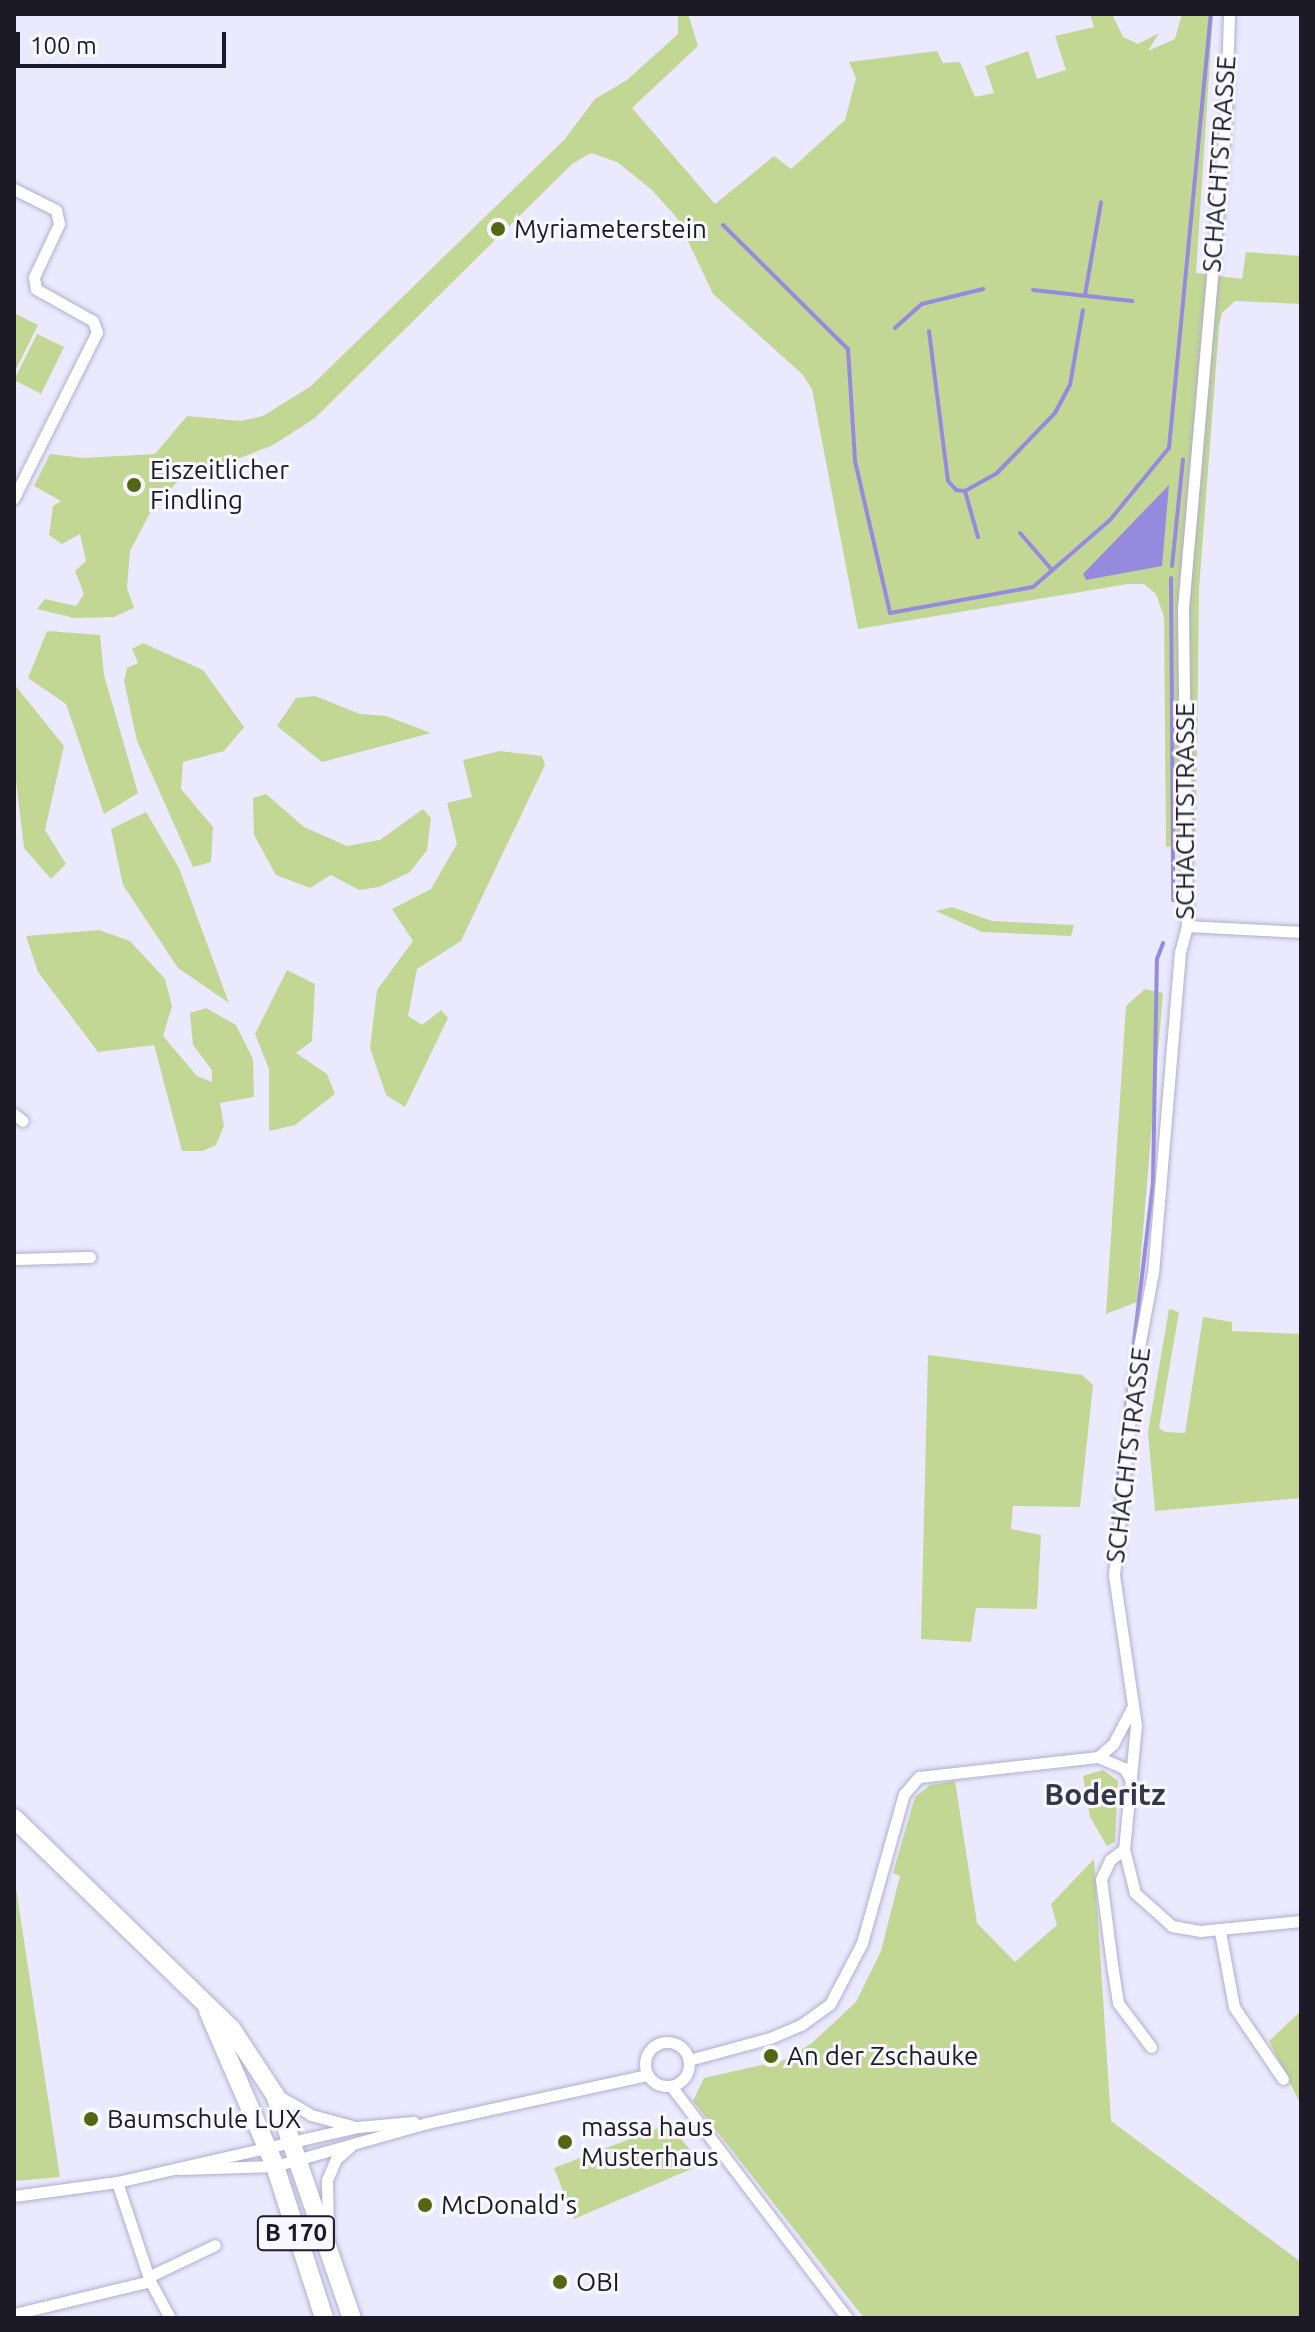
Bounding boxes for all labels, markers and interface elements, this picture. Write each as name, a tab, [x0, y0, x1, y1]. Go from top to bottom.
scale bar	[20, 16, 230, 66]
text: 100 m	[30, 32, 97, 59]
street label: SCHACHTSTRASSE	[1196, 55, 1242, 273]
place label: Myriameterstein	[514, 213, 707, 245]
marker: Myriameterstein	[489, 220, 507, 238]
place label: Eiszeitlicher Findling	[150, 454, 289, 516]
marker: Eiszeitlicher Findling	[125, 476, 143, 494]
street label: SCHACHTSTRASSE	[1169, 703, 1201, 919]
street label: SCHACHTSTRASSE	[1099, 1345, 1157, 1565]
district label: Boderitz	[1044, 1776, 1166, 1812]
place label: An der Zschauke	[787, 2040, 978, 2072]
marker: An der Zschauke	[762, 2047, 780, 2065]
place label: Baumschule LUX	[107, 2103, 301, 2135]
marker: Baumschule LUX	[82, 2110, 100, 2128]
place label: massa haus Musterhaus	[581, 2111, 718, 2172]
marker: massa haus Musterhaus	[556, 2133, 574, 2151]
place label: McDonald's	[441, 2189, 577, 2221]
marker: McDonald's	[416, 2196, 434, 2214]
road number: B 170	[256, 2213, 336, 2253]
place label: OBI	[576, 2266, 619, 2298]
marker: OBI	[551, 2273, 569, 2291]

